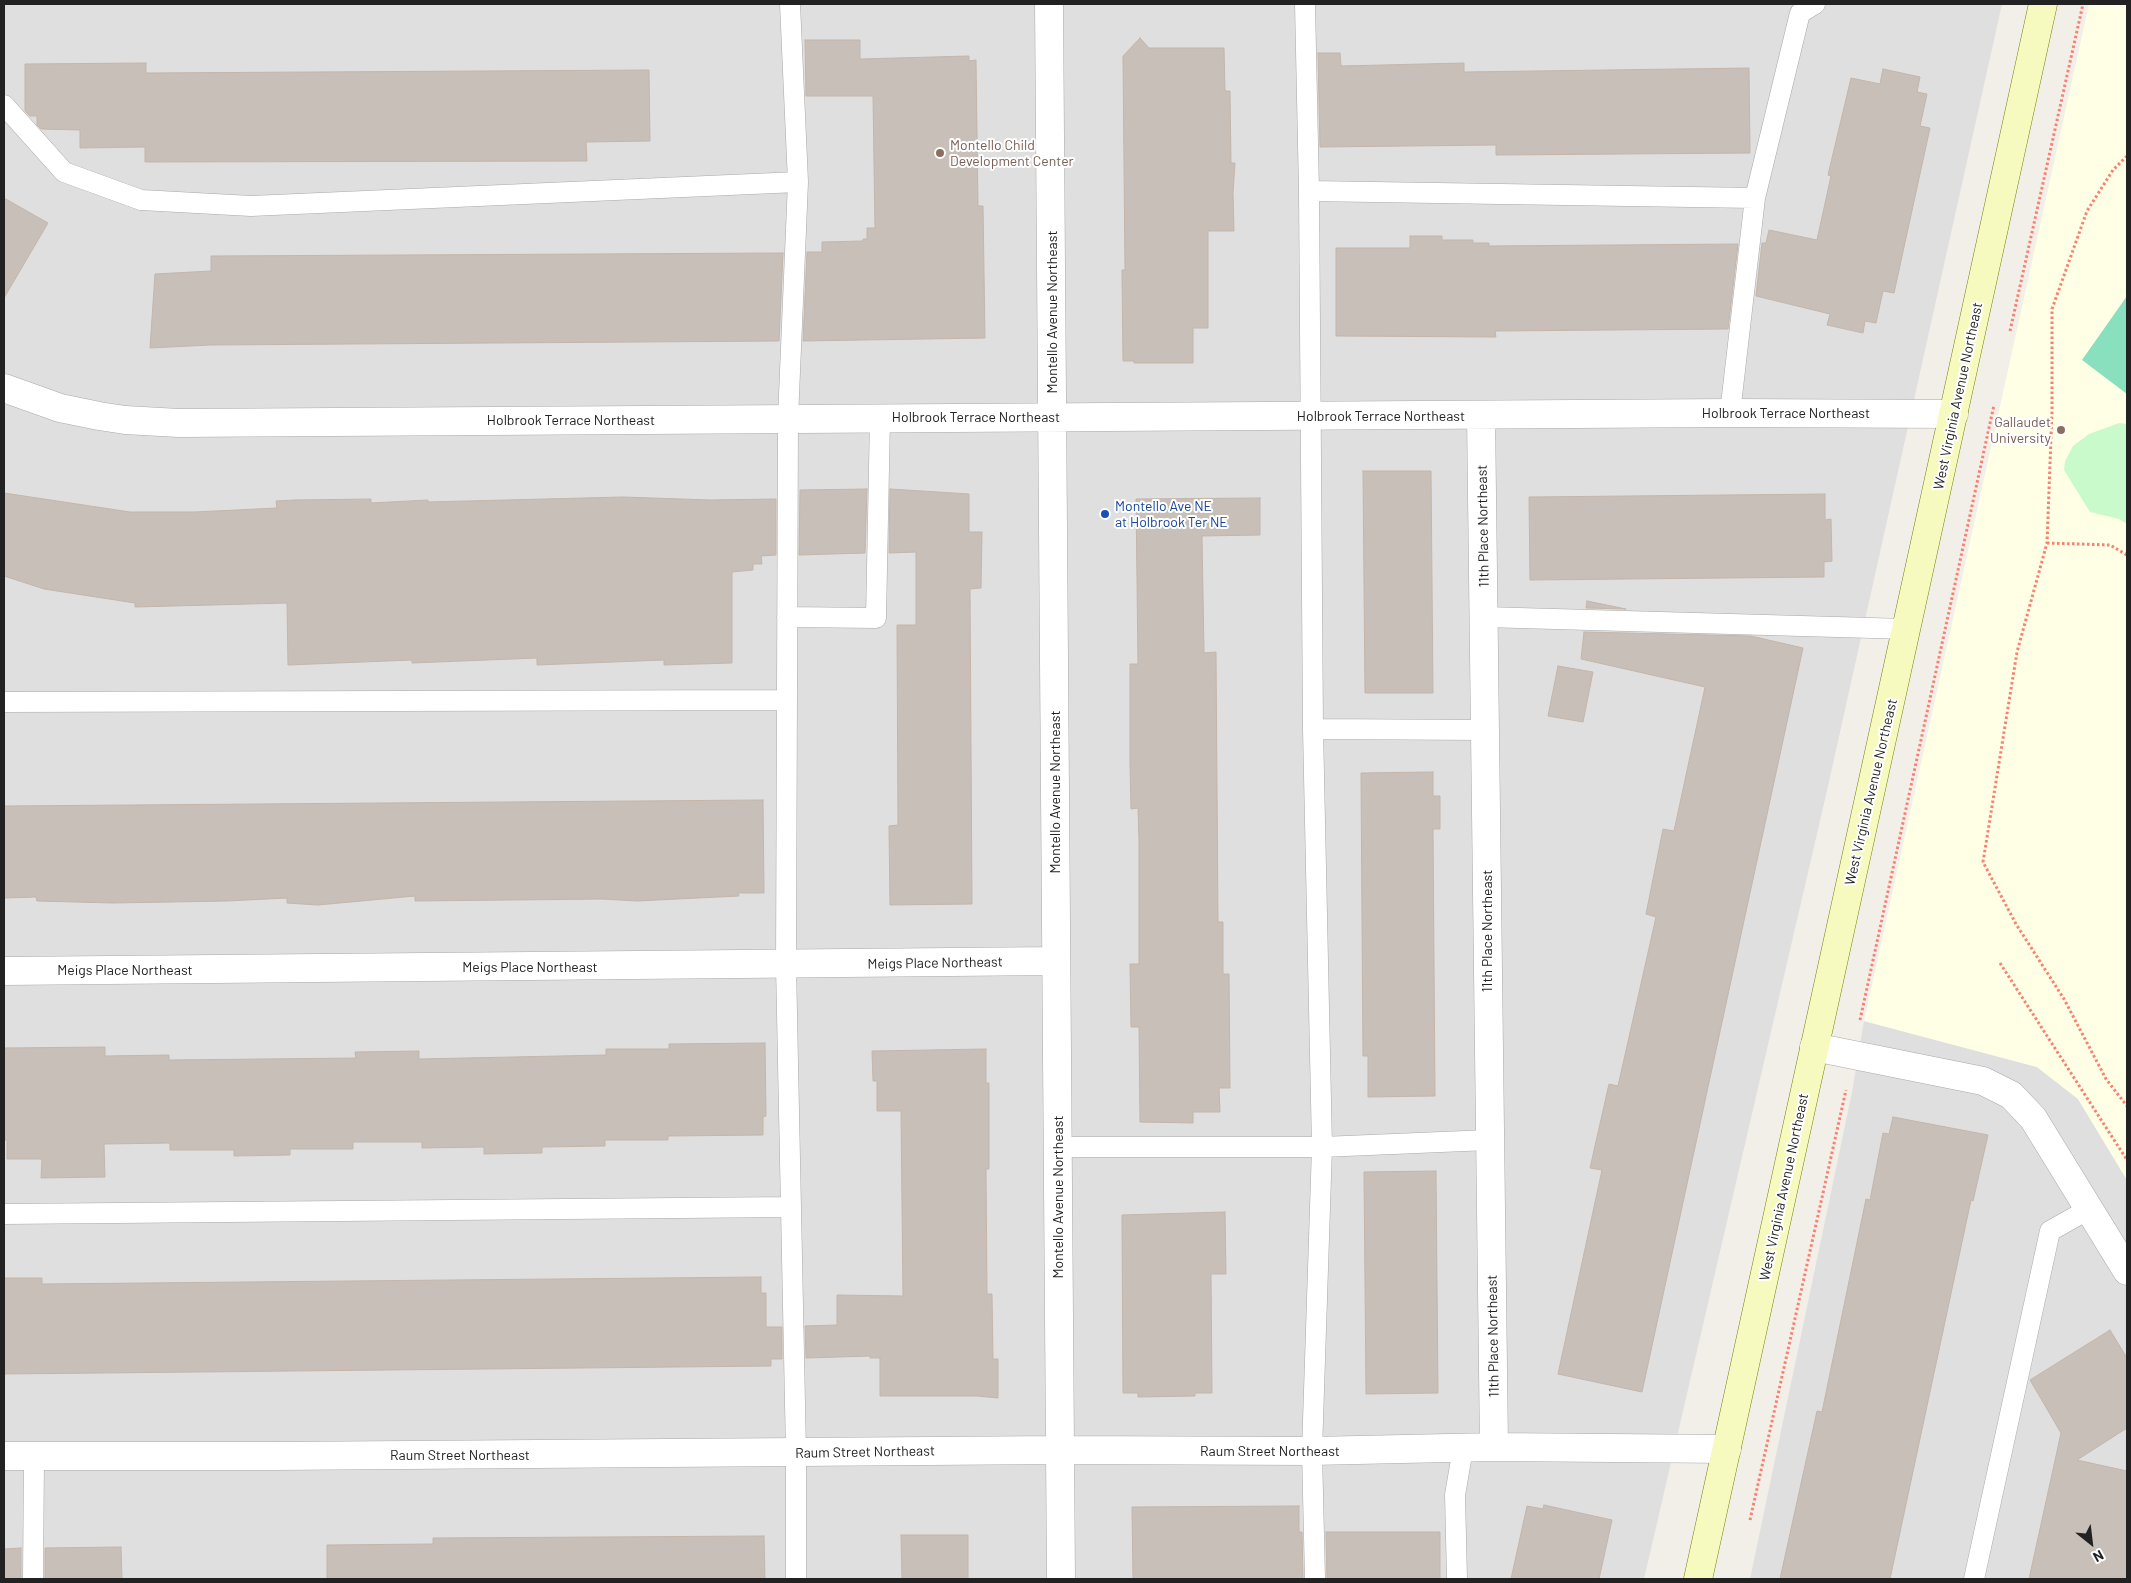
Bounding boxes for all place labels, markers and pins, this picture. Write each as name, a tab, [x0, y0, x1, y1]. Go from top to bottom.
place label: Montello Child Development Center	[950, 137, 1074, 170]
marker: Montello Child Development Center	[934, 147, 946, 159]
place label: Gallaudet University	[1990, 414, 2051, 447]
marker: Gallaudet University	[2055, 424, 2067, 436]
place label: Montello Ave NE at Holbrook Ter NE	[1115, 498, 1228, 530]
marker: Montello Ave NE at Holbrook Ter NE	[1099, 508, 1111, 520]

